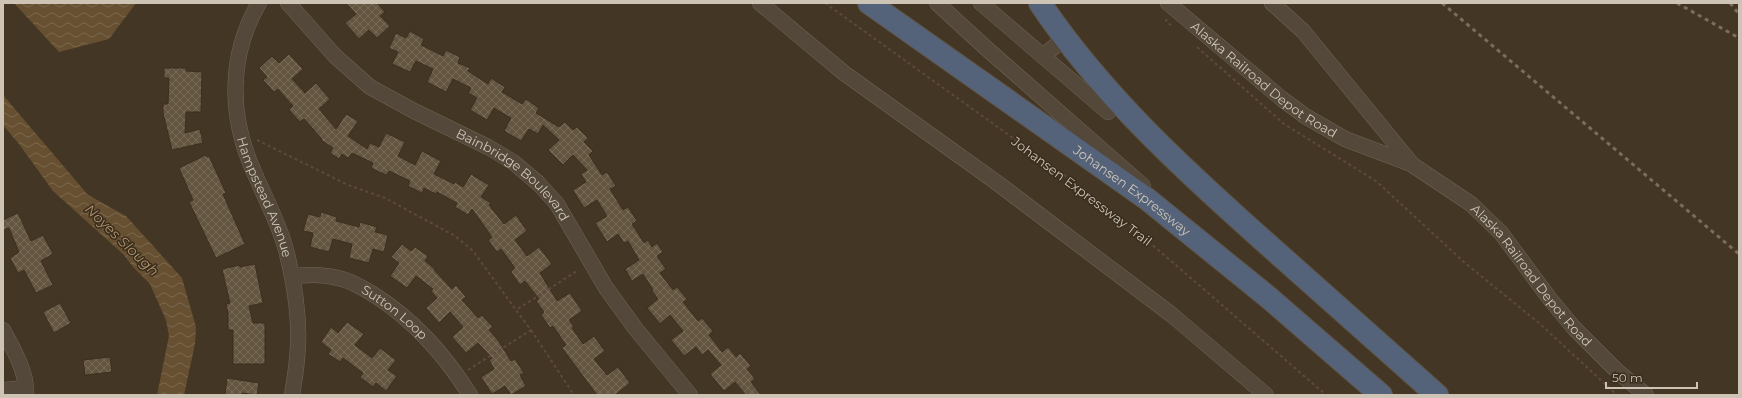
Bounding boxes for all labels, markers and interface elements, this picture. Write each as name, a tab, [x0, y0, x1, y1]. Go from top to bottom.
street label: Alaska Railroad Depot Road	[1188, 18, 1340, 141]
street label: Bainbridge Boulevard	[454, 125, 573, 224]
street label: Johansen Expressway Trail	[1009, 133, 1155, 249]
street label: Hampstead Avenue	[234, 135, 296, 259]
street label: Johansen Expressway	[1069, 143, 1193, 239]
water label: Noyes Slough	[81, 200, 163, 280]
street label: Alaska Railroad Depot Road	[1468, 200, 1596, 350]
street label: Sutton Loop	[359, 281, 431, 343]
scale bar	[1606, 364, 1697, 390]
text: 50 m	[1612, 370, 1643, 385]

